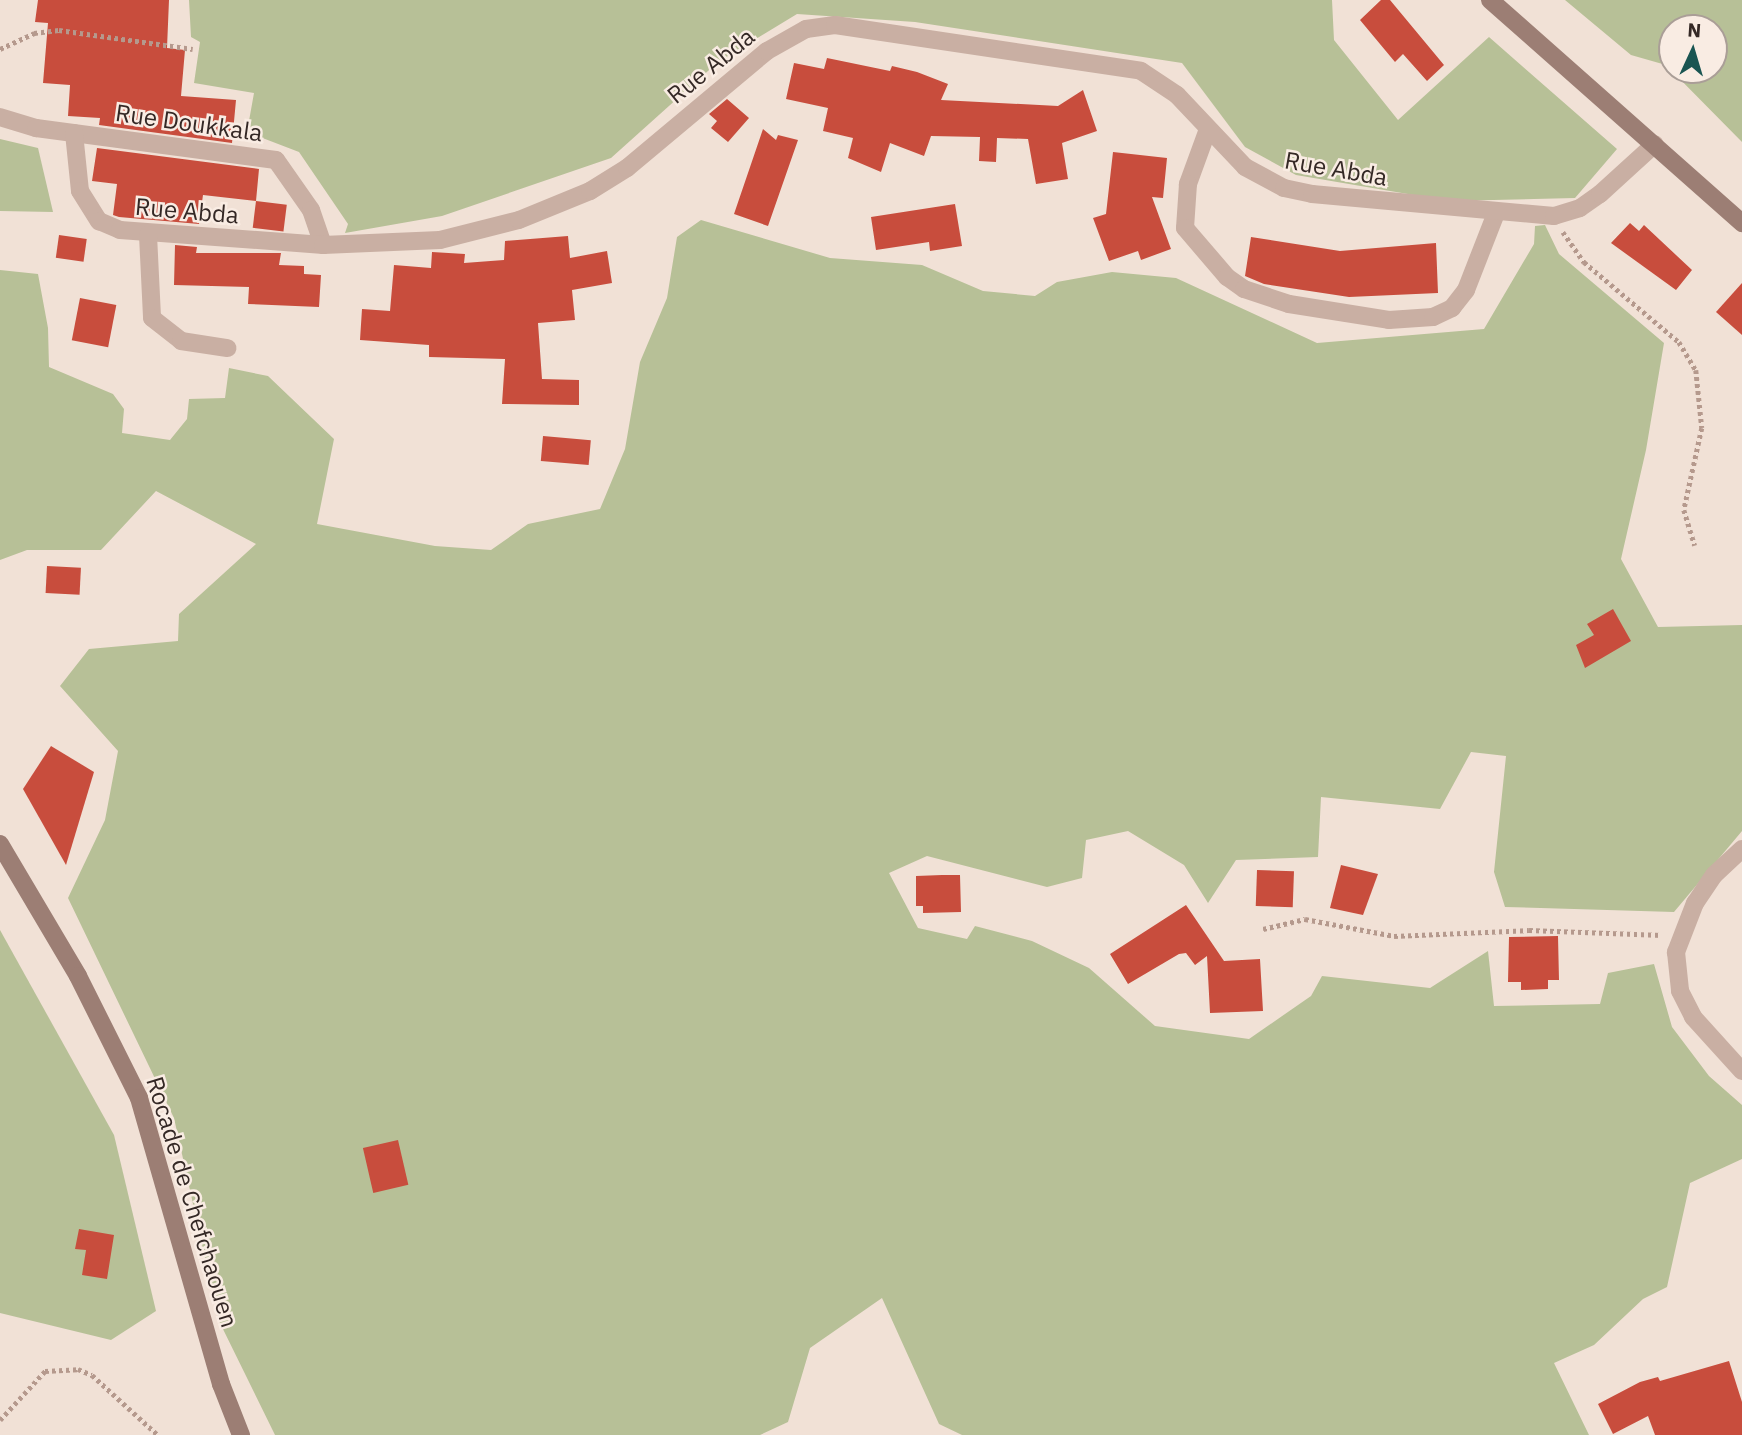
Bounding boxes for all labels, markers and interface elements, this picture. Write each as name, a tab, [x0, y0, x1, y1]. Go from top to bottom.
north arrow	[1658, 14, 1728, 84]
text: N	[1687, 18, 1702, 42]
street label: Rue Abda	[662, 22, 760, 110]
street label: Rue Doukkala	[114, 98, 264, 148]
street label: Rue Abda	[1282, 146, 1390, 192]
street label: Rue Abda	[134, 192, 240, 230]
street label: Rocade de Chefchaouen	[140, 1073, 244, 1331]

